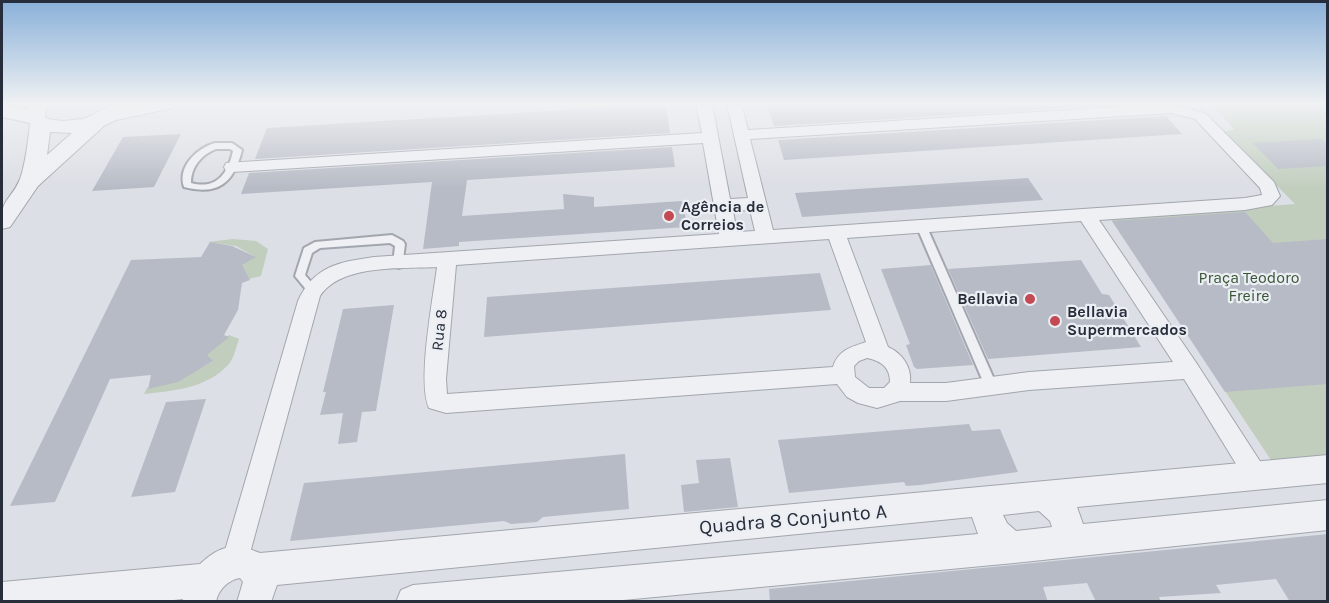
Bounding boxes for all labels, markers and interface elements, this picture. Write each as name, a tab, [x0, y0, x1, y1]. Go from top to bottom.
place label: Agência de Correios	[681, 197, 764, 235]
marker: Agência de Correios	[662, 209, 676, 223]
park label: Praça Teodoro Freire	[1199, 268, 1299, 306]
place label: Bellavia	[957, 289, 1018, 309]
marker: Bellavia	[1023, 292, 1037, 306]
place label: Bellavia Supermercados	[1067, 302, 1187, 340]
street label: Rua 8	[428, 308, 452, 352]
marker: Bellavia Supermercados	[1048, 314, 1062, 328]
street label: Quadra 8 Conjunto A	[698, 500, 888, 540]

